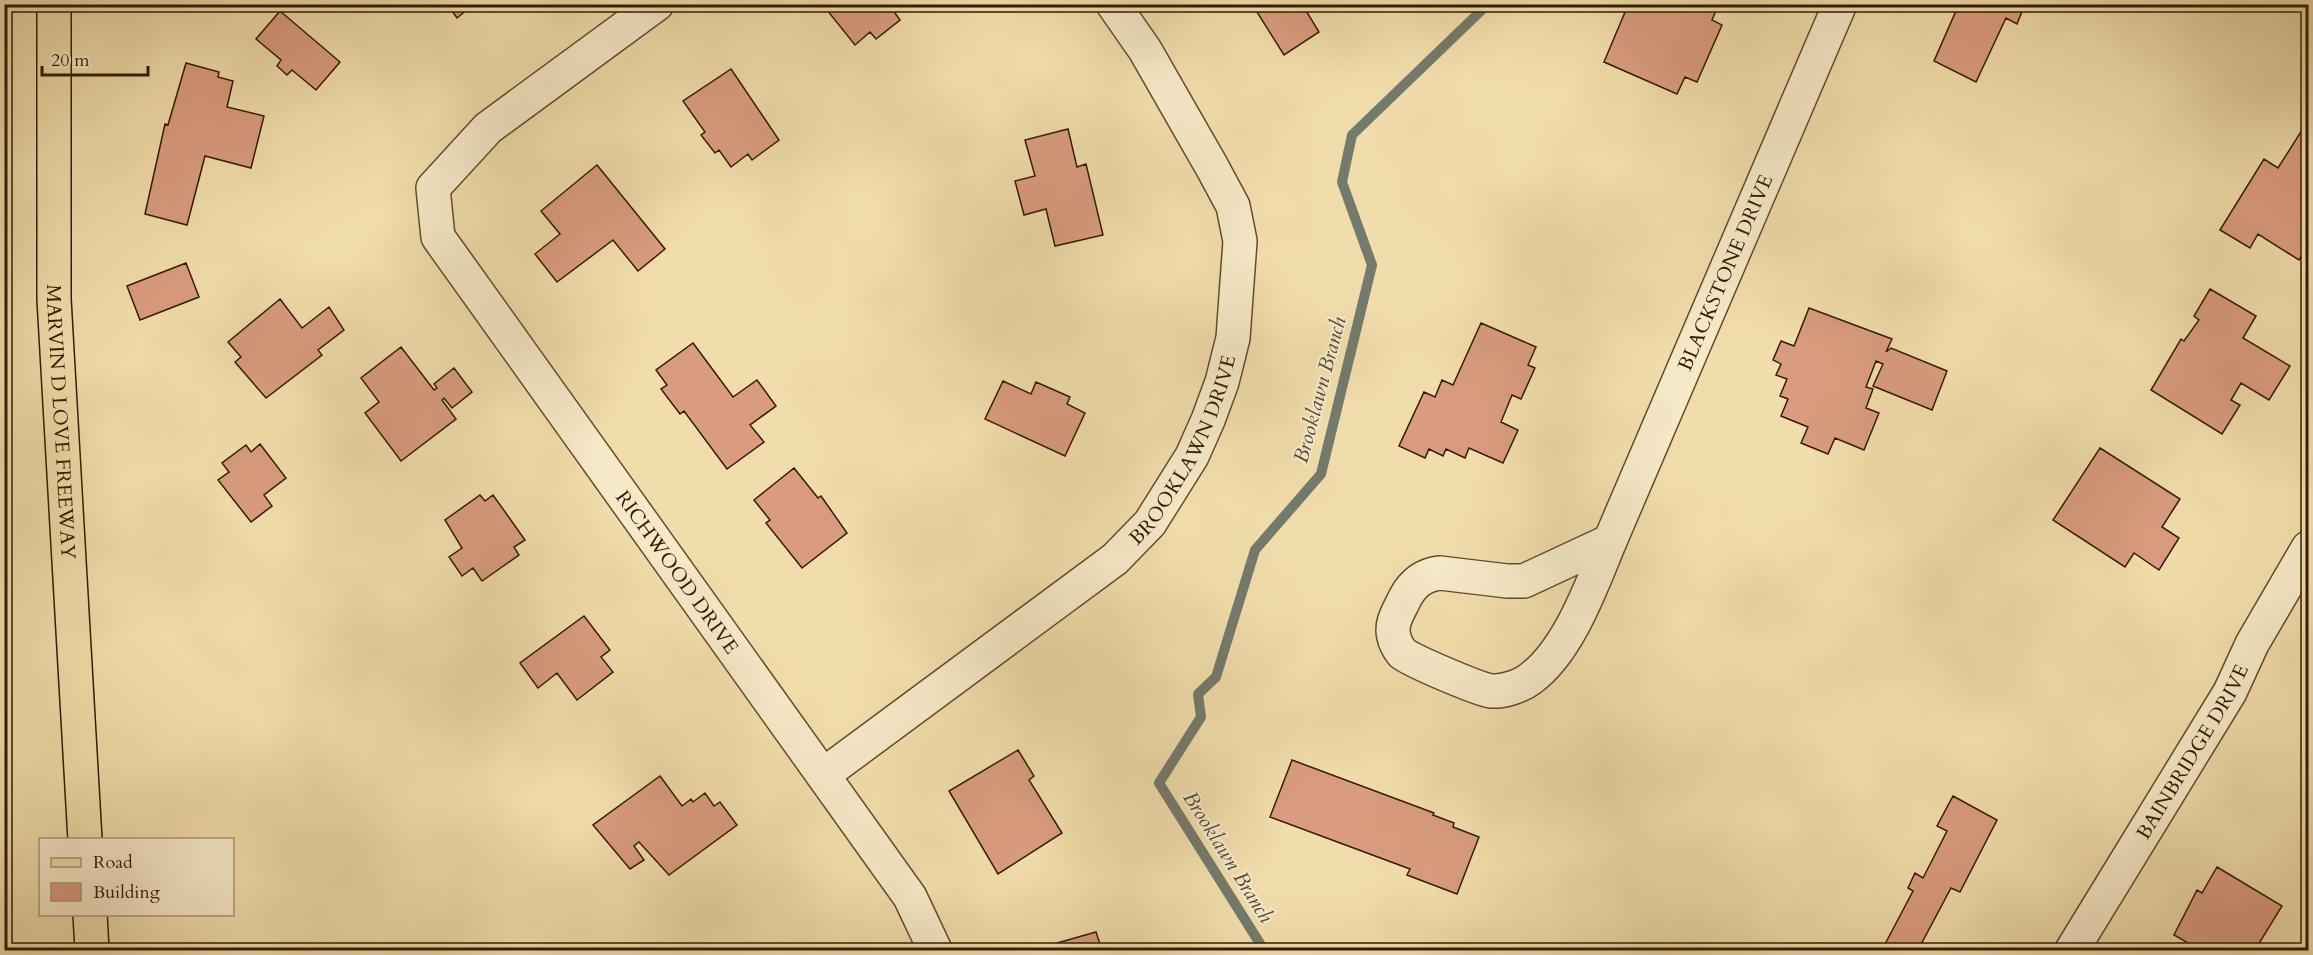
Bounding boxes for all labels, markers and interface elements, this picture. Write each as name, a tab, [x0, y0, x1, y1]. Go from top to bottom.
scale bar	[42, 39, 148, 77]
text: 20 m	[51, 48, 90, 73]
street label: BLACKSTONE DRIVE	[1671, 170, 1779, 375]
street label: MARVIN D LOVE FREEWAY	[41, 284, 82, 560]
water label: Brooklawn Branch	[1287, 314, 1353, 466]
street label: BROOKLAWN DRIVE	[1123, 352, 1242, 551]
street label: RICHWOOD DRIVE	[610, 485, 745, 659]
street label: BAINBRIDGE DRIVE	[2129, 660, 2255, 844]
water label: Brooklawn Branch	[1176, 786, 1280, 928]
legend	[39, 838, 234, 916]
text: Road	[93, 850, 133, 875]
text: Building	[93, 880, 161, 905]

